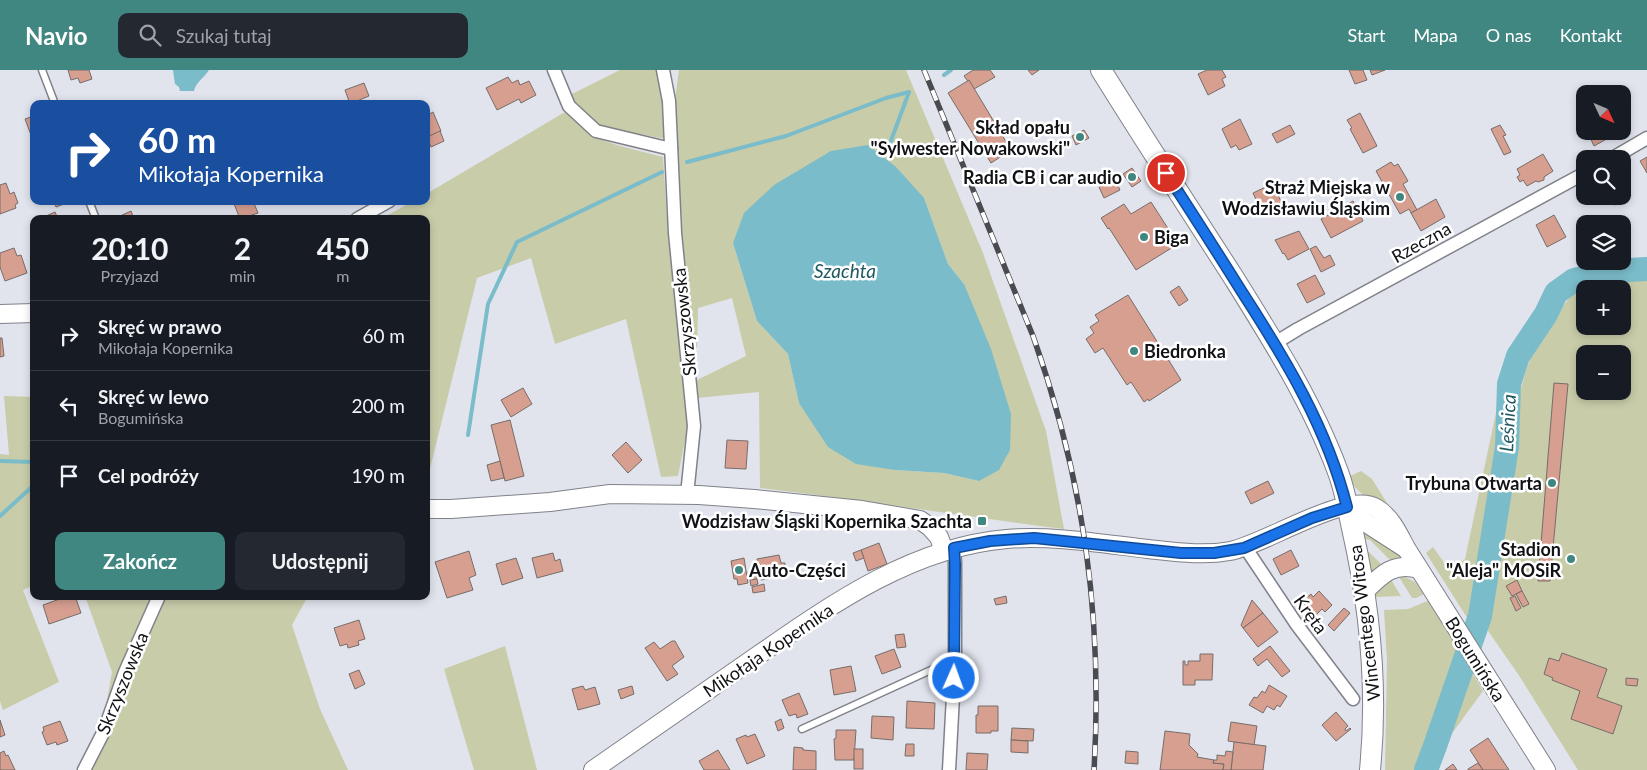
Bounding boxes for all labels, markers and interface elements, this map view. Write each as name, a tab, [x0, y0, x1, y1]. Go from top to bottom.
search box	[118, 13, 468, 58]
text: Navio	[25, 21, 88, 50]
icon: search	[136, 21, 164, 49]
text: Szukaj tutaj	[176, 24, 272, 47]
text: Start	[1348, 24, 1385, 46]
text: Mapa	[1413, 24, 1458, 46]
text: O nas	[1486, 24, 1532, 46]
text: Kontakt	[1560, 24, 1622, 46]
north arrow	[1576, 85, 1631, 140]
map controls	[1576, 85, 1631, 400]
place label: Skład opału "Sylwester Nowakowski"	[871, 116, 1070, 159]
text: 60 m	[138, 118, 216, 160]
icon: right	[55, 120, 120, 185]
marker: Skład opału "Sylwester Nowakowski"	[1074, 131, 1086, 143]
button: search	[1576, 150, 1631, 205]
pin	[1145, 152, 1187, 194]
icon: arrive	[1152, 159, 1180, 187]
text: Mikołaja Kopernika	[138, 160, 324, 187]
place label: Radia CB i car audio	[963, 166, 1122, 188]
marker: Radia CB i car audio	[1126, 171, 1138, 183]
place label: Straż Miejska w Wodzisławiu Śląskim	[1222, 176, 1391, 219]
marker: Straż Miejska w Wodzisławiu Śląskim	[1394, 191, 1406, 203]
button: layers	[1576, 215, 1631, 270]
street label: Rzeczna	[1387, 217, 1455, 267]
place label: Biga	[1154, 226, 1189, 248]
text: 20:10	[91, 230, 168, 266]
text: 2	[234, 230, 251, 266]
text: 450	[317, 230, 369, 266]
marker: Biga	[1138, 231, 1150, 243]
water label: Szachta	[814, 259, 876, 282]
text: Przyjazd	[100, 266, 159, 285]
text: min	[230, 266, 256, 285]
text: m	[336, 266, 349, 285]
street label: Skrzyszowska	[667, 267, 701, 377]
button: +	[1576, 280, 1631, 335]
text: Skręć w prawo	[98, 315, 222, 338]
icon: right	[55, 322, 83, 350]
text: 60 m	[362, 324, 405, 347]
text: Mikołaja Kopernika	[98, 338, 233, 357]
place label: Biedronka	[1144, 340, 1226, 362]
marker: Biedronka	[1128, 345, 1140, 357]
button: −	[1576, 345, 1631, 400]
text: Skręć w lewo	[98, 385, 209, 408]
icon: left	[55, 392, 83, 420]
text: 200 m	[351, 394, 405, 417]
water label: Leśnica	[1494, 394, 1520, 452]
text: Bogumińska	[98, 408, 183, 427]
icon: arrive	[55, 462, 83, 490]
text: Cel podróży	[98, 464, 199, 487]
text: 190 m	[351, 464, 405, 487]
place label: Trybuna Otwarta	[1406, 472, 1542, 494]
marker: Trybuna Otwarta	[1546, 477, 1558, 489]
place label: Wodzisław Śląski Kopernika Szachta	[682, 510, 972, 532]
marker: Wodzisław Śląski Kopernika Szachta	[976, 515, 988, 527]
button: Zakończ	[55, 532, 225, 590]
button: Udostępnij	[235, 532, 405, 590]
place label: Stadion "Aleja" MOSiR	[1446, 538, 1561, 581]
street label: Wincentego Witosa	[1344, 544, 1384, 702]
marker: Stadion "Aleja" MOSiR	[1565, 553, 1577, 565]
place label: Auto-Części	[748, 559, 846, 581]
marker: Auto-Części	[733, 564, 745, 576]
street label: Kręta	[1289, 590, 1333, 638]
street label: Mikołaja Kopernika	[699, 598, 837, 702]
street label: Bogumińska	[1441, 612, 1511, 706]
street label: Skrzyszowska	[92, 629, 152, 737]
position arrow	[927, 651, 979, 703]

